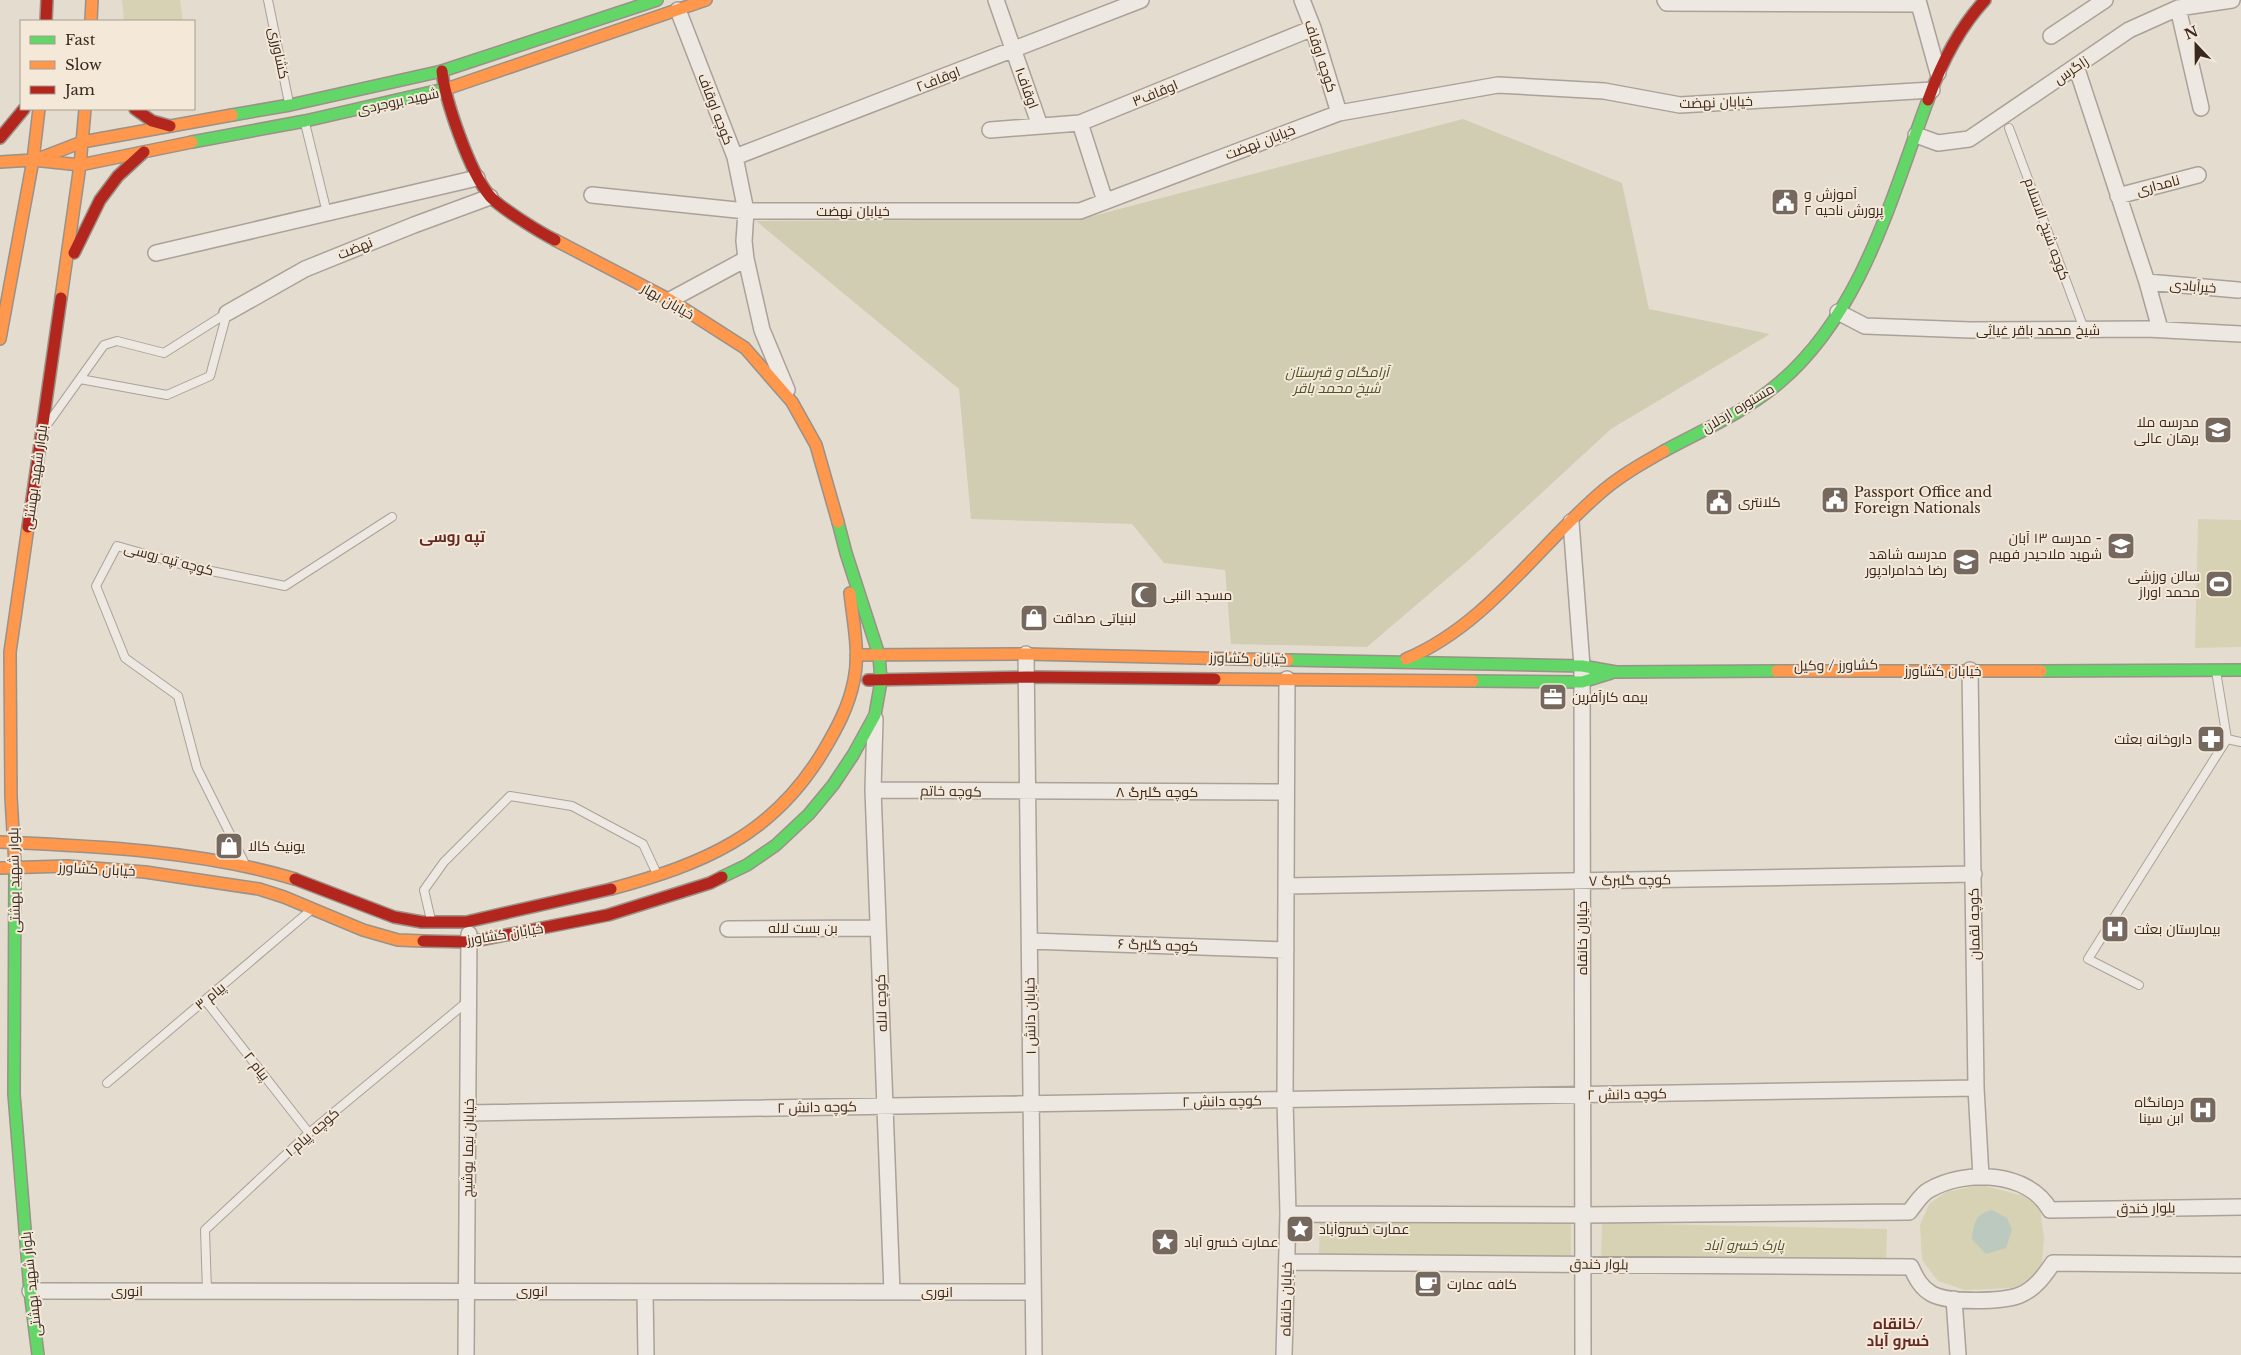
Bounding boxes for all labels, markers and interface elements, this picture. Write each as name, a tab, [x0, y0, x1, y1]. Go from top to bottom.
street label: کوچه اوقاف	[1300, 17, 1341, 95]
legend	[20, 20, 195, 110]
north arrow	[2171, 20, 2221, 70]
text: N	[2182, 22, 2201, 44]
street label: کشاورزی	[265, 25, 293, 81]
text: Fast	[65, 30, 96, 49]
street label: زاگرس	[2050, 52, 2092, 88]
text: Slow	[65, 55, 102, 74]
street label: اوقاف۲	[913, 62, 963, 96]
street label: اوقاف۱	[1011, 65, 1043, 111]
street label: کوچه اوقاف	[693, 71, 738, 148]
street label: اوقاف۳	[1129, 76, 1181, 110]
text: Jam	[63, 80, 95, 99]
street label: شهید بروجردی	[355, 84, 441, 118]
street label: خیابان نهضت	[1679, 92, 1753, 112]
street label: خیابان نهضت	[1222, 120, 1298, 164]
street label: نامداری	[2134, 171, 2182, 199]
street label: کوچه شیخ الاسلام	[2019, 175, 2074, 283]
place label: آموزش و پرورش ناحیه ۲	[1804, 185, 1884, 220]
public building icon: آموزش و پرورش ناحیه ۲	[1770, 187, 1800, 217]
street label: خیابان نهضت	[816, 202, 890, 220]
street label: نهضت	[335, 233, 375, 263]
street label: خیرآبادی	[2169, 275, 2217, 297]
street label: خیابان بهار	[638, 278, 698, 323]
street label: شیخ محمد باقر غیاثی	[1976, 321, 2100, 339]
park label: آرامگاه و قبرستان شیخ محمد باقر	[1285, 363, 1392, 398]
street label: مستوره اردلان	[1698, 379, 1778, 437]
place label: مدرسه ملا برهان عالی	[2134, 413, 2199, 447]
school or university icon: مدرسه ملا برهان عالی	[2203, 415, 2233, 445]
street label: بلوار شهید بهشتی	[19, 423, 51, 531]
place label: Passport Office and Foreign Nationals	[1854, 483, 1992, 517]
public building icon: Passport Office and Foreign Nationals	[1820, 485, 1850, 515]
public building icon: کلانتری	[1704, 487, 1734, 517]
place label: کلانتری	[1738, 493, 1781, 511]
district label: تپه روسی	[419, 527, 485, 547]
place label: مدرسه ۱۳ آبان - شهید ملاحیدر فهیم	[1989, 529, 2102, 564]
school or university icon: مدرسه ۱۳ آبان - شهید ملاحیدر فهیم	[2106, 531, 2136, 561]
street label: کوچه تپه روسی	[122, 538, 216, 581]
place label: مدرسه شاهد رضا خدامرادپور	[1864, 545, 1947, 580]
school or university icon: مدرسه شاهد رضا خدامرادپور	[1951, 547, 1981, 577]
place label: سالن ورزشی محمد اوراز	[2128, 567, 2200, 601]
sports icon: سالن ورزشی محمد اوراز	[2204, 569, 2234, 599]
mosque icon: مسجد النبی	[1129, 580, 1159, 610]
place label: مسجد النبی	[1163, 586, 1232, 604]
shop icon: لبنیاتی ‌صداقت	[1019, 603, 1049, 633]
place label: لبنیاتی ‌صداقت	[1053, 609, 1136, 627]
street label: خیابان کشاورز	[1208, 648, 1287, 668]
street label: کشاورز / وکیل	[1794, 655, 1878, 675]
street label: خیابان کشاورز	[1903, 662, 1982, 680]
office icon: بیمه کارآفرین	[1538, 682, 1568, 712]
place label: بیمه کارآفرین	[1572, 688, 1648, 706]
pharmacy icon: داروخانه بعثت	[2196, 724, 2226, 754]
place label: داروخانه بعثت	[2114, 730, 2192, 748]
street label: کوچه خاتم	[920, 781, 982, 802]
street label: کوچه گلبرگ ۸	[1116, 783, 1198, 802]
street label: بلوار شهید بهشتی	[4, 827, 24, 933]
shop icon: یونیک کالا	[214, 831, 244, 861]
place label: یونیک کالا	[248, 837, 305, 855]
street label: خیابان کشاورز	[57, 858, 136, 880]
street label: کوچه گلبرگ ۷	[1589, 870, 1671, 891]
street label: کوچه لقمان	[1964, 888, 1985, 960]
street label: خیابان خانقاه	[1573, 901, 1591, 975]
hospital icon: بیمارستان بعثت	[2100, 914, 2130, 944]
street label: خیابان کشاورز	[465, 919, 545, 949]
street label: بن بست لاله	[768, 919, 838, 937]
place label: بیمارستان بعثت	[2134, 920, 2220, 938]
street label: کوچه گلبرگ ۶	[1117, 935, 1199, 956]
street label: کوچه لاله	[871, 974, 892, 1032]
street label: خیابان دانش ۱	[1020, 977, 1040, 1055]
street label: پیام ۳	[191, 978, 230, 1015]
street label: پیام ۲	[239, 1048, 274, 1085]
street label: کوچه دانش ۲	[1587, 1084, 1667, 1105]
street label: کوچه دانش ۲	[1182, 1091, 1262, 1112]
place label: درمانگاه ابن سینا	[2134, 1093, 2184, 1127]
hospital icon: درمانگاه ابن سینا	[2188, 1095, 2218, 1125]
street label: کوچه دانش ۲	[777, 1097, 857, 1118]
street label: خیابان نیما یوشیج	[458, 1098, 478, 1198]
street label: کوچه پیام ۱	[281, 1104, 343, 1161]
street label: بلوار خندق	[2116, 1198, 2176, 1218]
place icon: عمارت خسروآباد	[1285, 1214, 1315, 1244]
place label: عمارت خسروآباد	[1319, 1220, 1409, 1238]
place icon: عمارت خسرو آباد	[1150, 1227, 1180, 1257]
street label: بلوار شهید بهشتی	[17, 1231, 45, 1337]
place label: عمارت خسرو آباد	[1184, 1233, 1278, 1251]
park label: پارک خسرو آباد	[1704, 1236, 1785, 1255]
street label: بلوار خندق	[1569, 1254, 1629, 1274]
street label: خیابان خانقاه	[1276, 1262, 1296, 1336]
cafe icon: کافه عمارت	[1413, 1269, 1443, 1299]
place label: کافه عمارت	[1447, 1275, 1517, 1293]
street label: انوری	[111, 1282, 143, 1300]
street label: انوری	[516, 1282, 548, 1300]
street label: انوری	[921, 1283, 953, 1301]
district label: خانقاه/ خسرو آباد	[1867, 1314, 1929, 1350]

